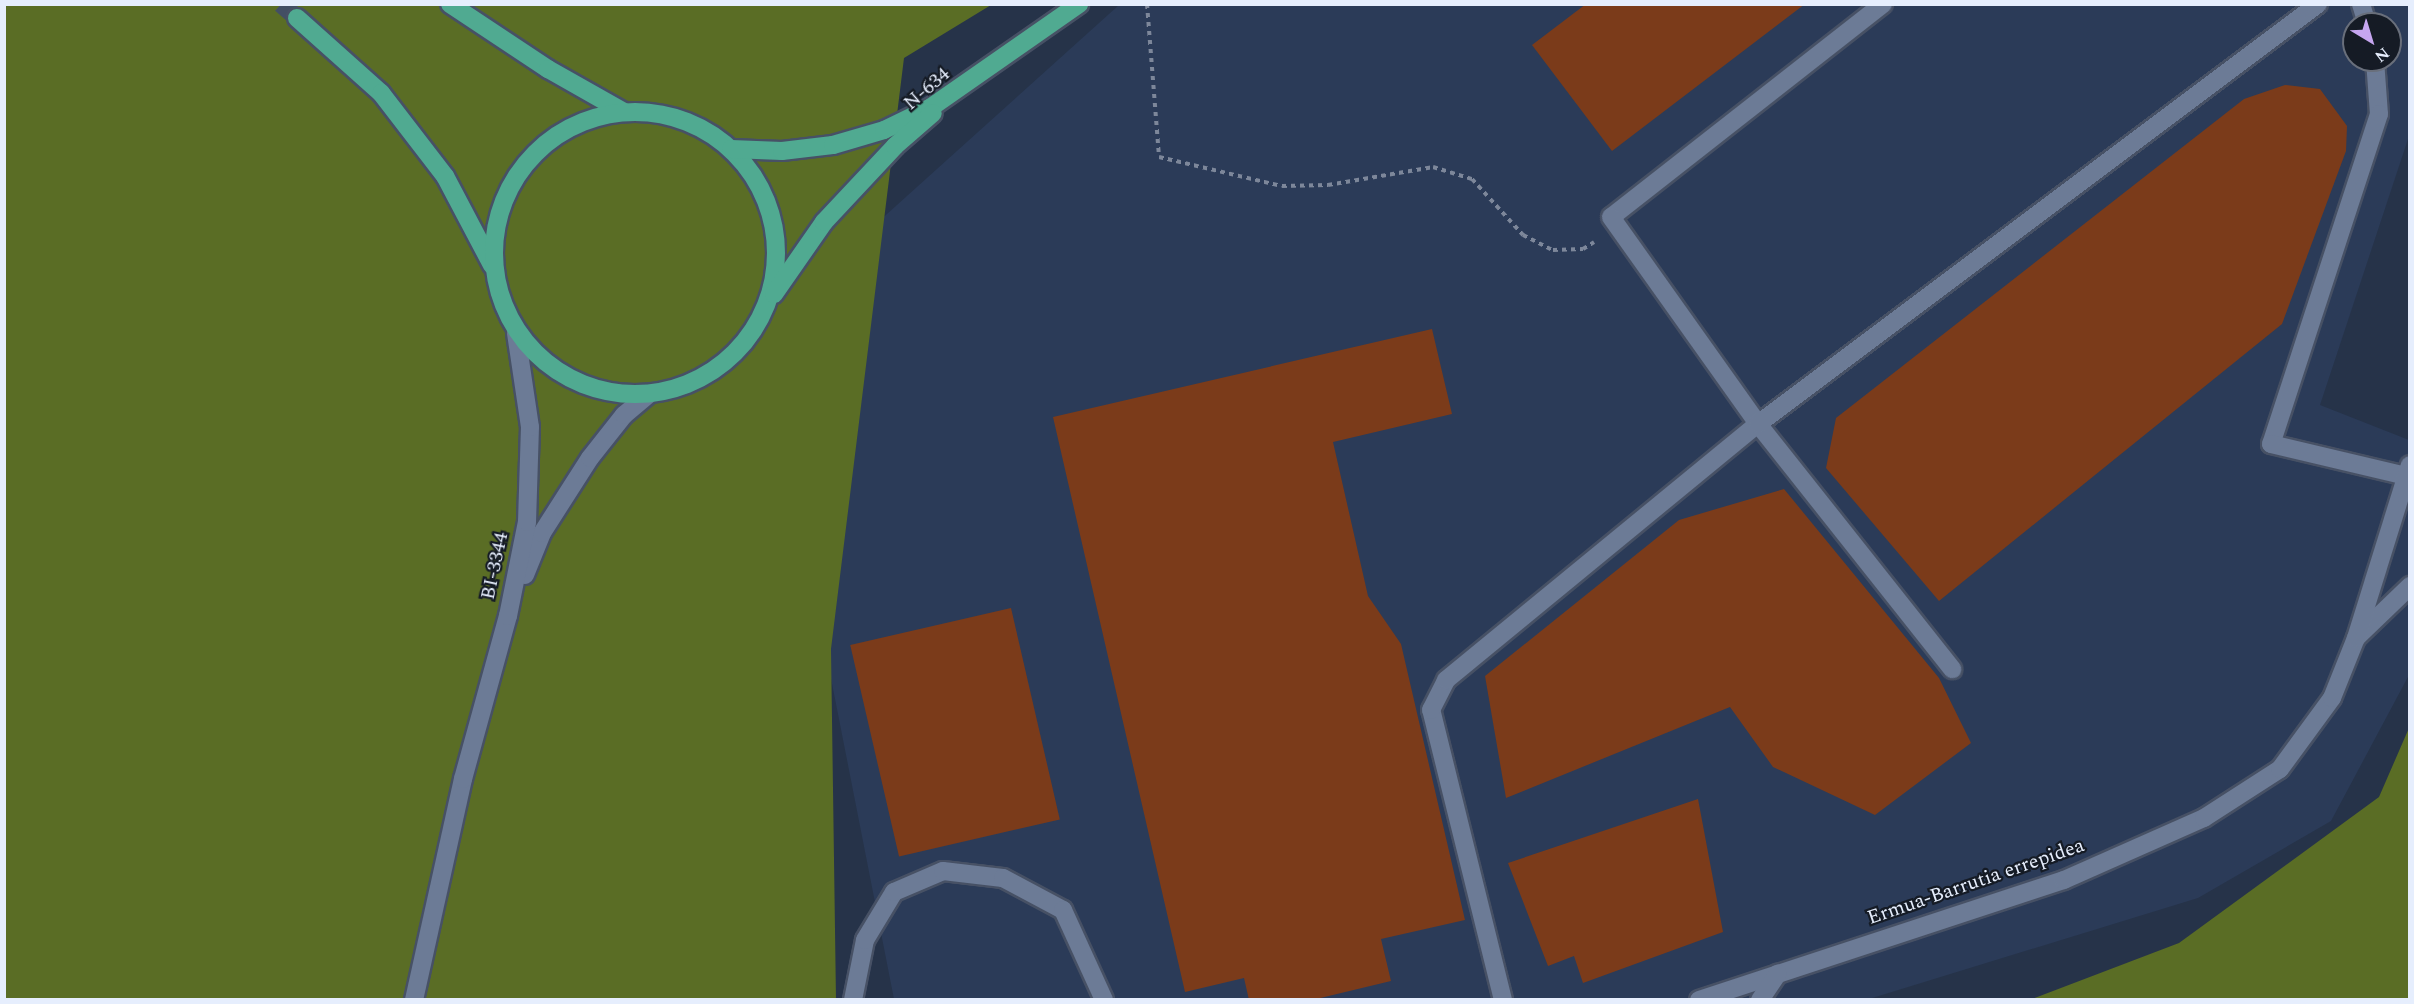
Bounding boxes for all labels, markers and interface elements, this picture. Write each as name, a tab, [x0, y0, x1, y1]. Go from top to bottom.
north arrow	[2342, 12, 2402, 72]
text: N	[2369, 41, 2394, 68]
street label: N-634	[899, 62, 955, 116]
street label: BI-3344	[476, 530, 514, 602]
street label: Ermua-Barrutia errepidea	[1864, 834, 2088, 930]

